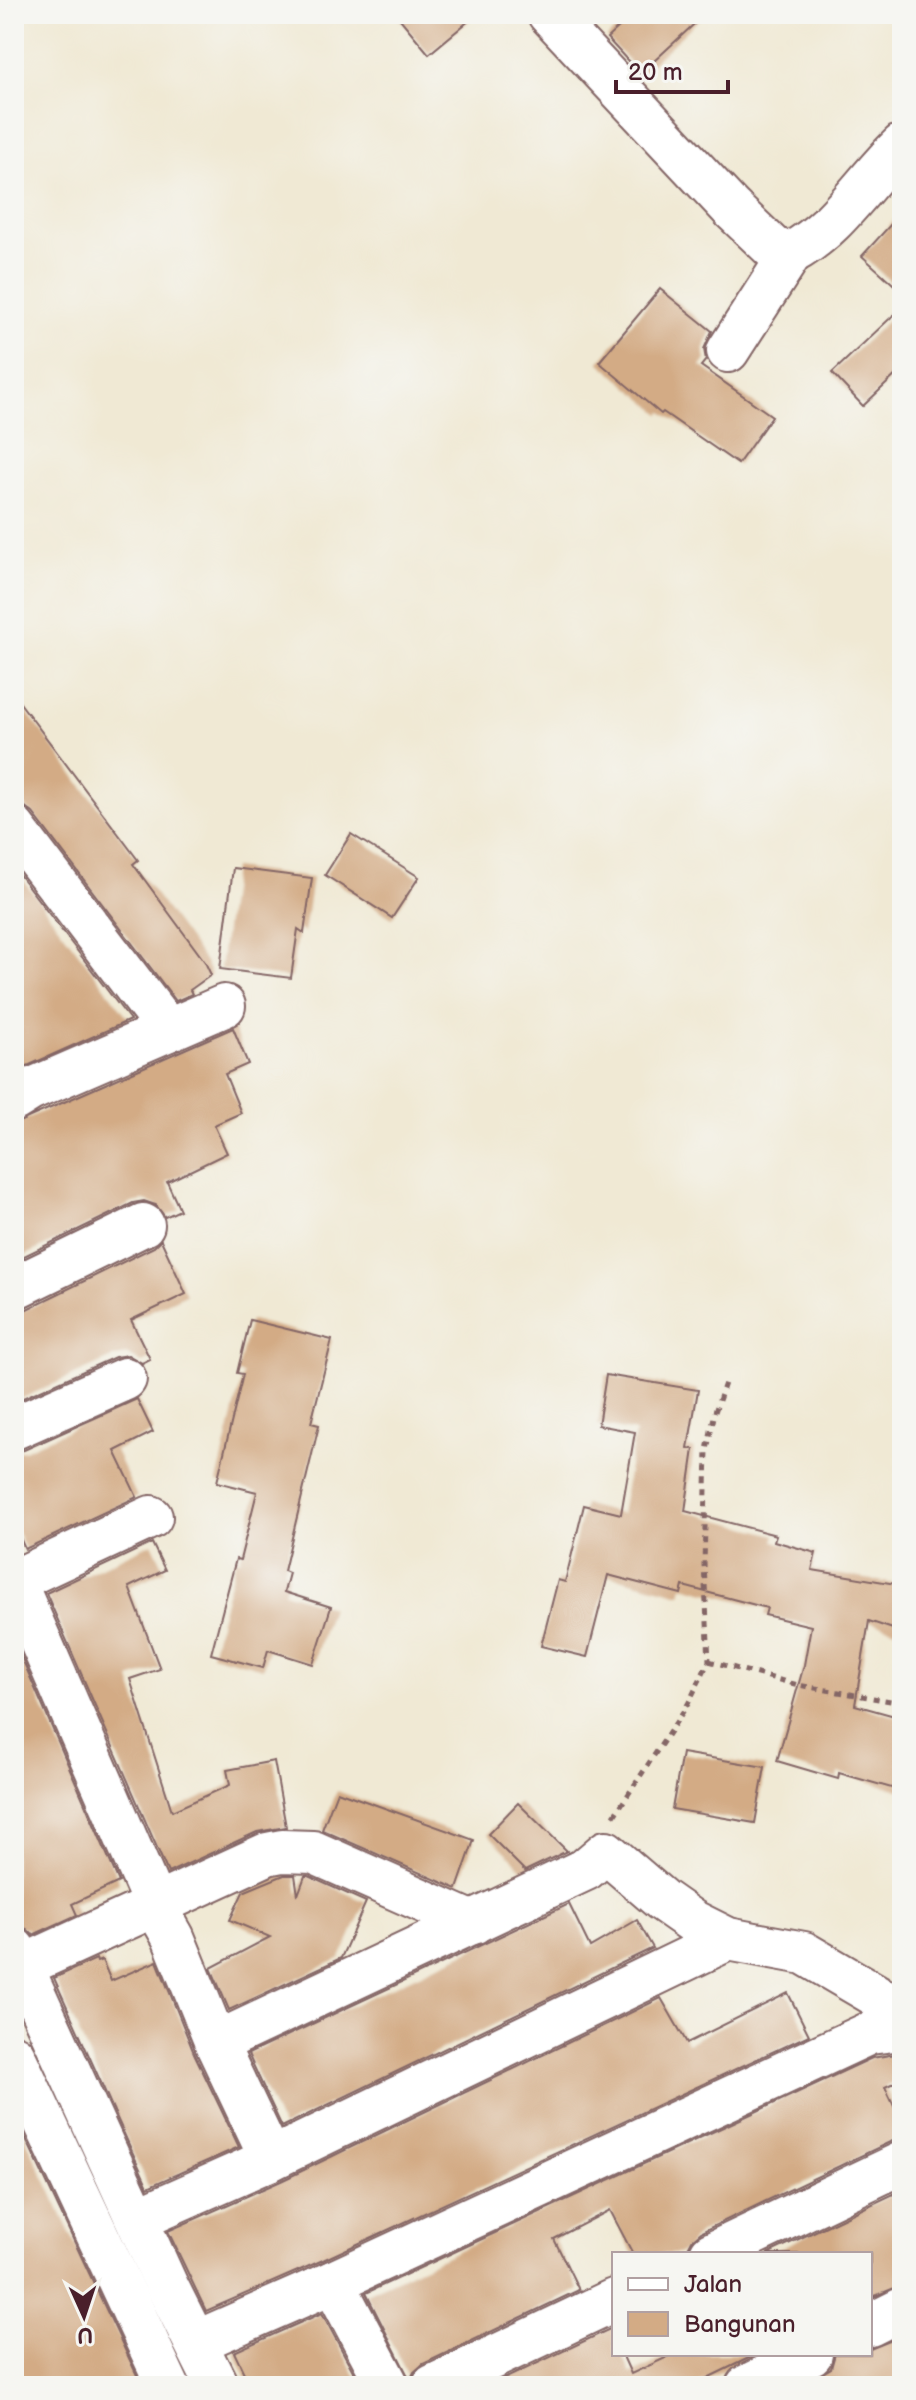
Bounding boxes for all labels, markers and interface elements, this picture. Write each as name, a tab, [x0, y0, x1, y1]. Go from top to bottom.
scale bar	[616, 44, 728, 94]
text: 20 m	[628, 58, 683, 87]
legend	[612, 2252, 872, 2356]
text: Jalan	[684, 2270, 742, 2299]
north arrow	[44, 2276, 124, 2356]
text: Bangunan	[684, 2310, 795, 2339]
text: U	[76, 2321, 93, 2348]

